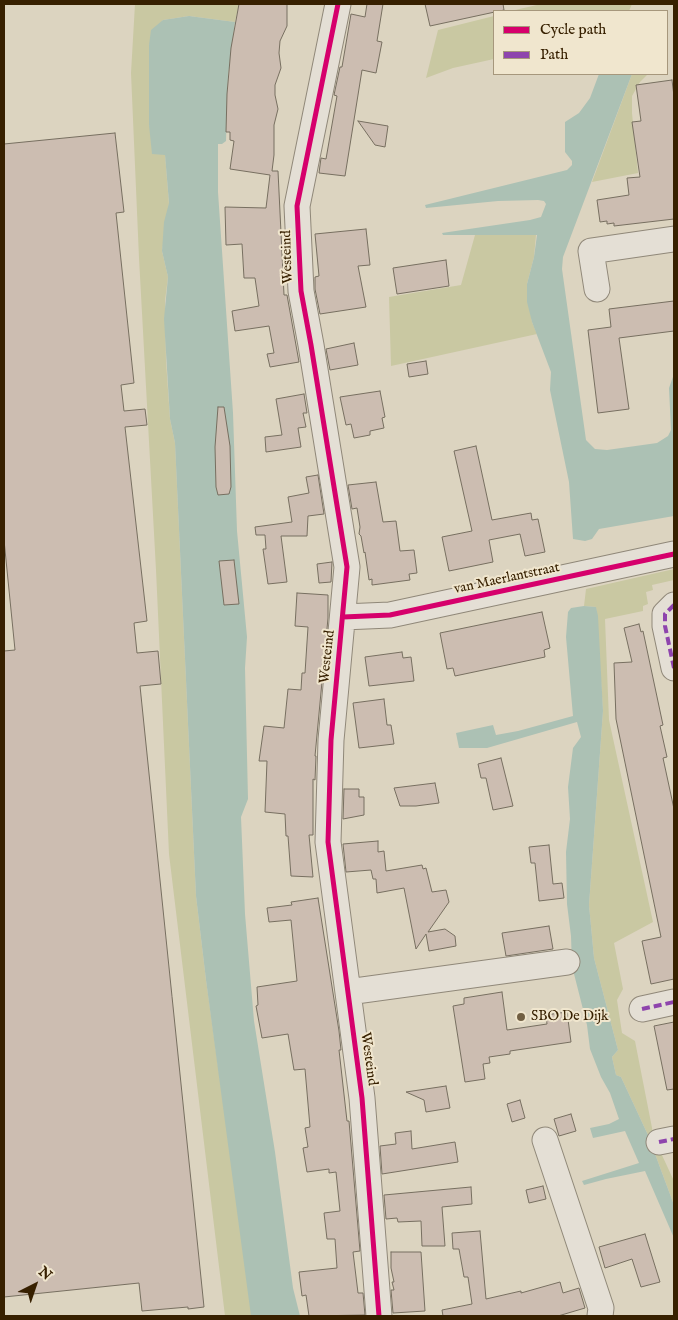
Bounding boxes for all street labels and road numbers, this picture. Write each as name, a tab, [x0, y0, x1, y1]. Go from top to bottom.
street label: Westeind	[279, 230, 297, 284]
street label: van Maerlantstraat	[453, 560, 561, 598]
street label: Westeind	[317, 629, 339, 685]
street label: Westeind	[356, 1031, 380, 1087]

